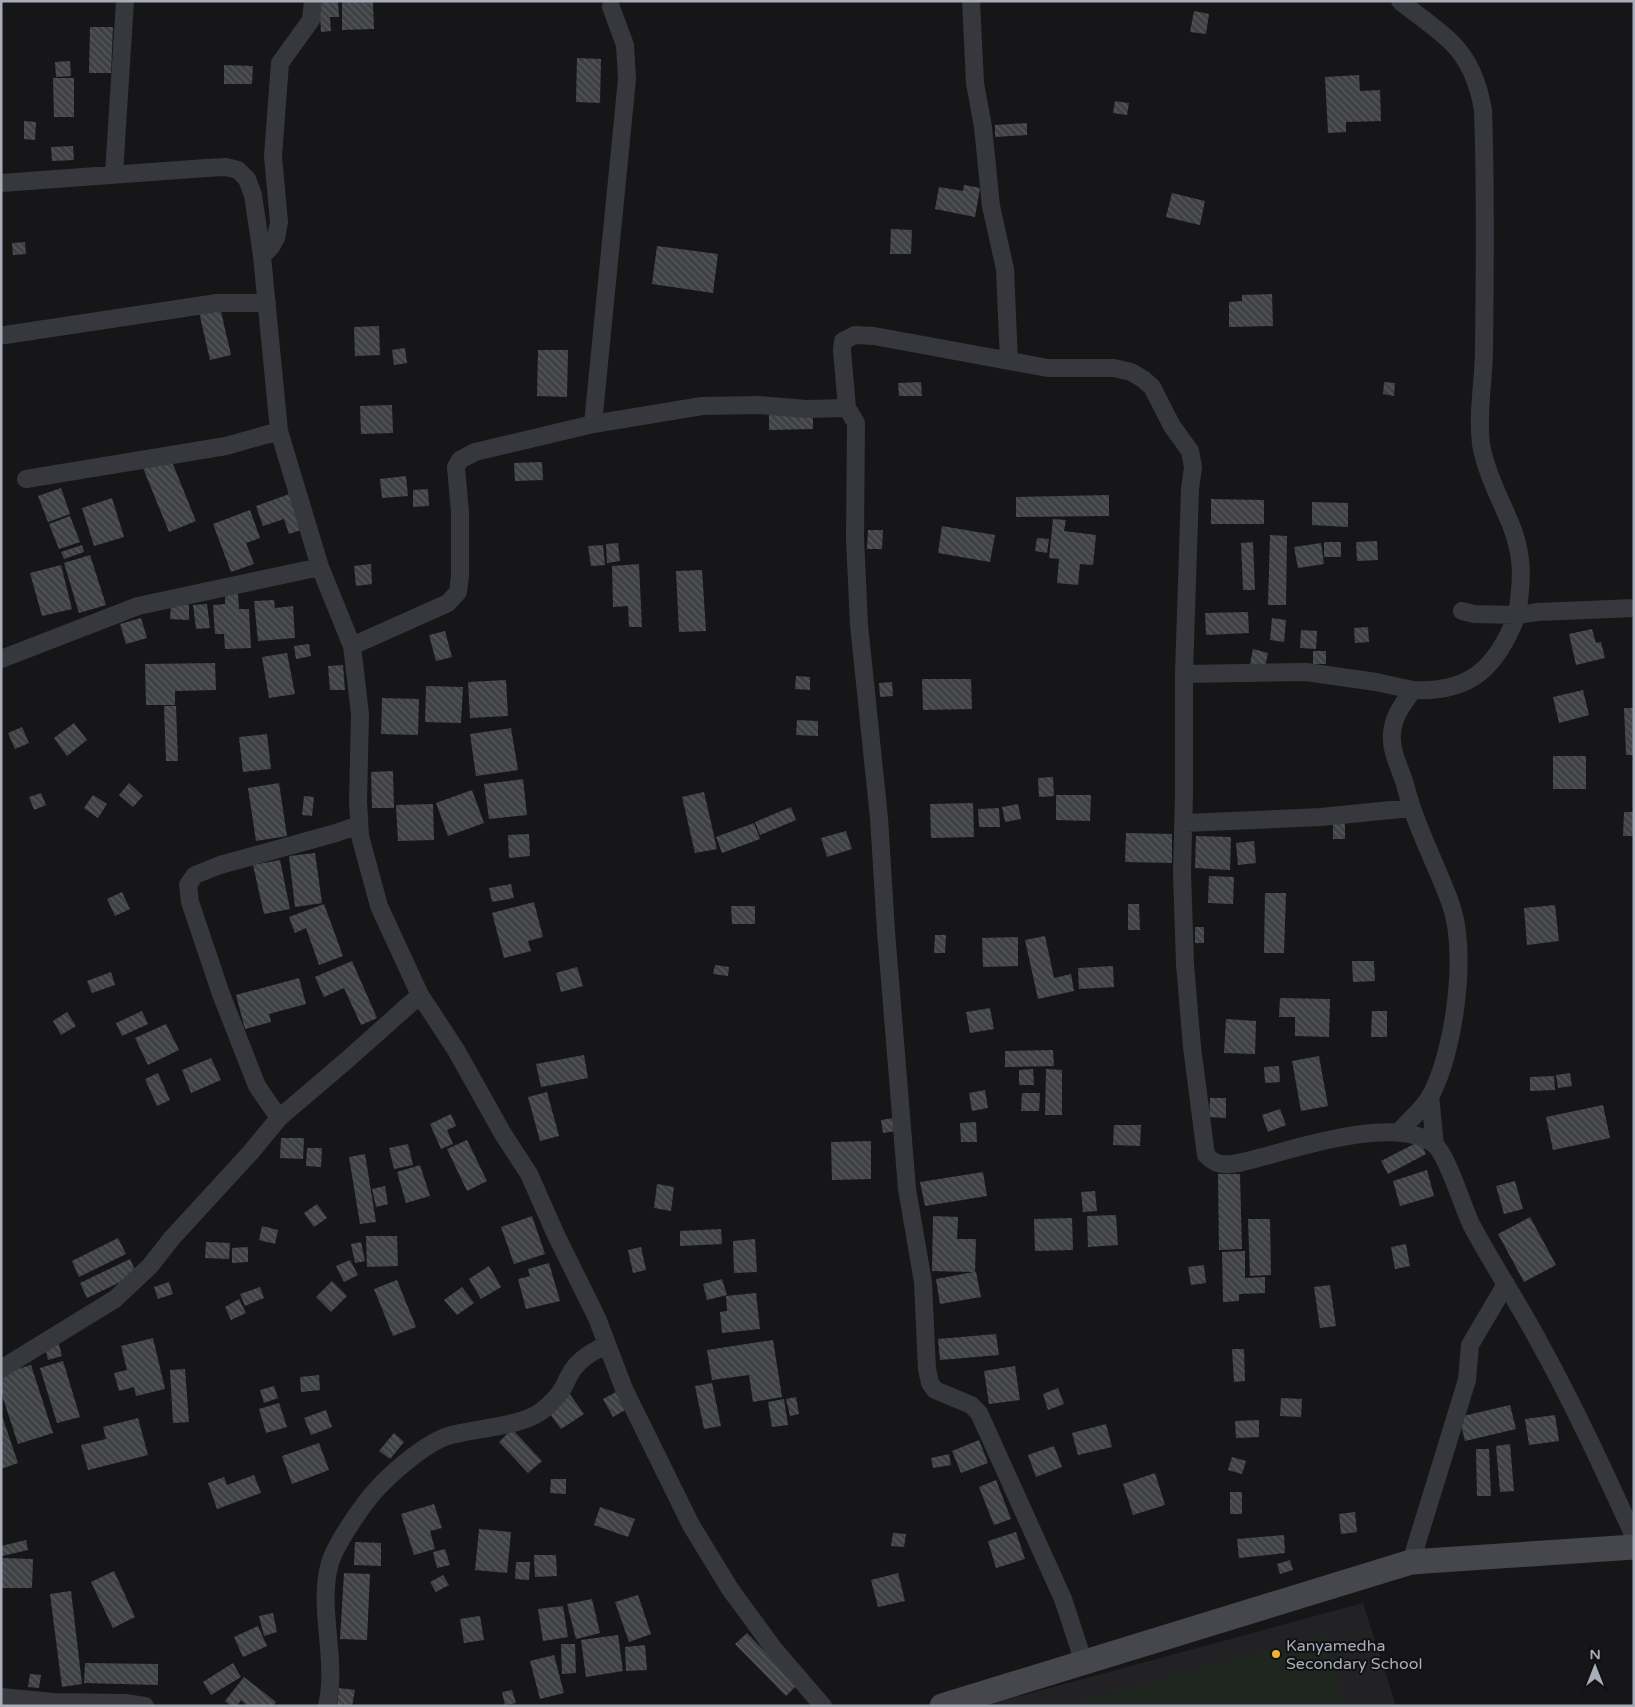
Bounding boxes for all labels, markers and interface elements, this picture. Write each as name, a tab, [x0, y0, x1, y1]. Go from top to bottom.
place label: Kanyamedha Secondary School	[1286, 1636, 1422, 1674]
north arrow	[1570, 1642, 1620, 1692]
text: N	[1589, 1646, 1601, 1663]
marker: Kanyamedha Secondary School	[1270, 1648, 1282, 1660]

